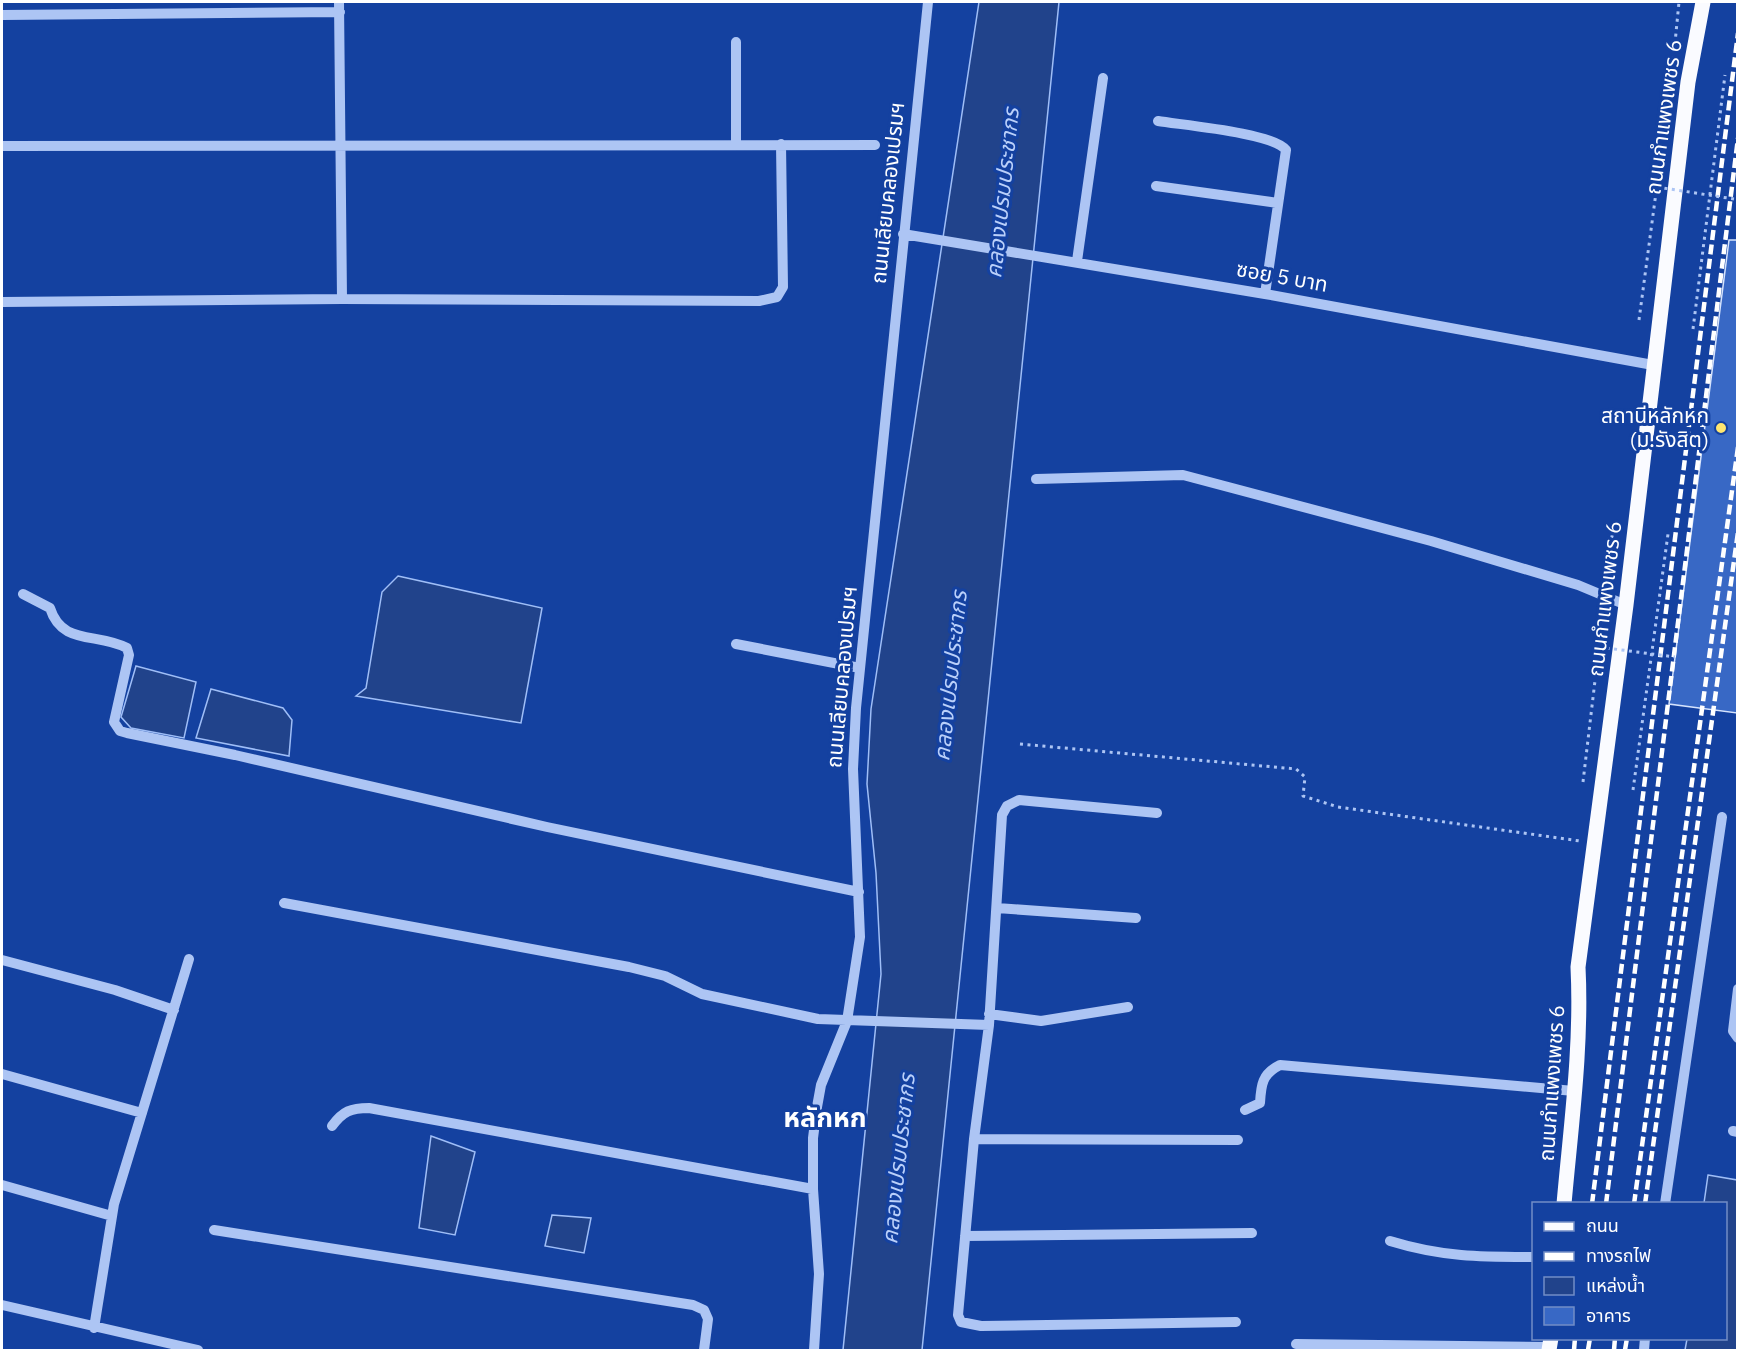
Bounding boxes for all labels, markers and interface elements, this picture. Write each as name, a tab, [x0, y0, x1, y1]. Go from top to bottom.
street label: ถนนกำแพงเพชร 6	[1638, 37, 1688, 196]
street label: ถนนเลียบคลองเปรมฯ	[864, 101, 910, 285]
water label: คลองเปรมประชากร	[978, 104, 1025, 279]
street label: ซอย 5 บาท	[1234, 254, 1330, 298]
place label: สถานีหลักหก (ม.รังสิต)	[1601, 401, 1709, 453]
marker: สถานีหลักหก (ม.รังสิต)	[1714, 421, 1728, 435]
street label: ถนนกำแพงเพชร 6	[1581, 519, 1627, 678]
street label: ถนนเลียบคลองเปรมฯ	[819, 585, 863, 769]
water label: คลองเปรมประชากร	[926, 587, 973, 762]
street label: ถนนกำแพงเพชร 6	[1532, 1004, 1570, 1162]
water label: คลองเปรมประชากร	[874, 1070, 921, 1245]
district label: หลักหก	[783, 1099, 867, 1134]
legend	[1532, 1202, 1727, 1340]
text: ถนน	[1586, 1214, 1619, 1237]
text: ทางรถไฟ	[1586, 1244, 1651, 1267]
text: แหล่งน้ำ	[1586, 1273, 1645, 1297]
text: อาคาร	[1586, 1304, 1631, 1327]

